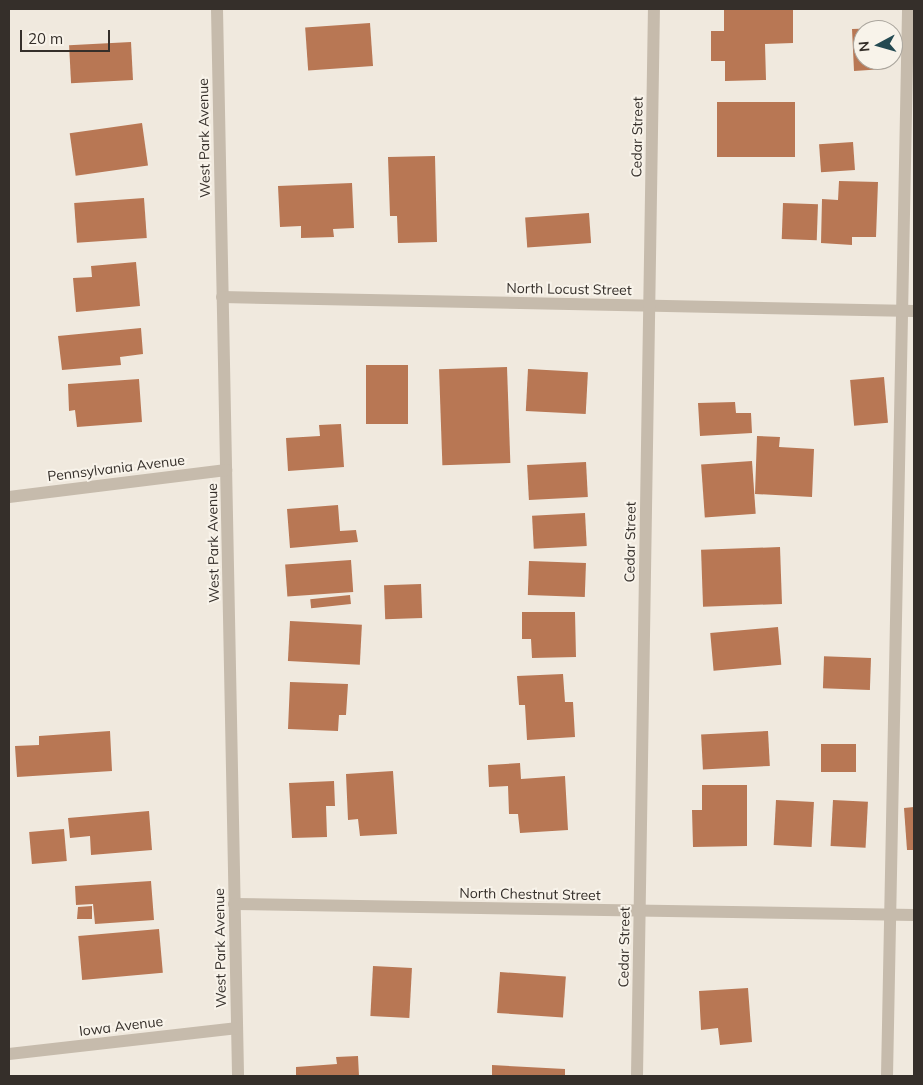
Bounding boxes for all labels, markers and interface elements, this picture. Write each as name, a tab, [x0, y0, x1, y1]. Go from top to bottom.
scale bar	[22, 20, 112, 52]
north arrow	[853, 20, 903, 70]
text: 20 m	[28, 29, 63, 48]
text: N	[855, 40, 874, 53]
street label: West Park Avenue	[195, 78, 213, 198]
street label: Cedar Street	[628, 96, 646, 178]
street label: North Locust Street	[506, 280, 632, 298]
street label: Pennsylvania Avenue	[46, 451, 186, 485]
street label: West Park Avenue	[204, 483, 222, 603]
street label: Cedar Street	[621, 501, 639, 583]
street label: North Chestnut Street	[459, 884, 601, 904]
street label: West Park Avenue	[211, 888, 229, 1008]
street label: Cedar Street	[615, 906, 633, 988]
street label: Iowa Avenue	[78, 1013, 164, 1039]

